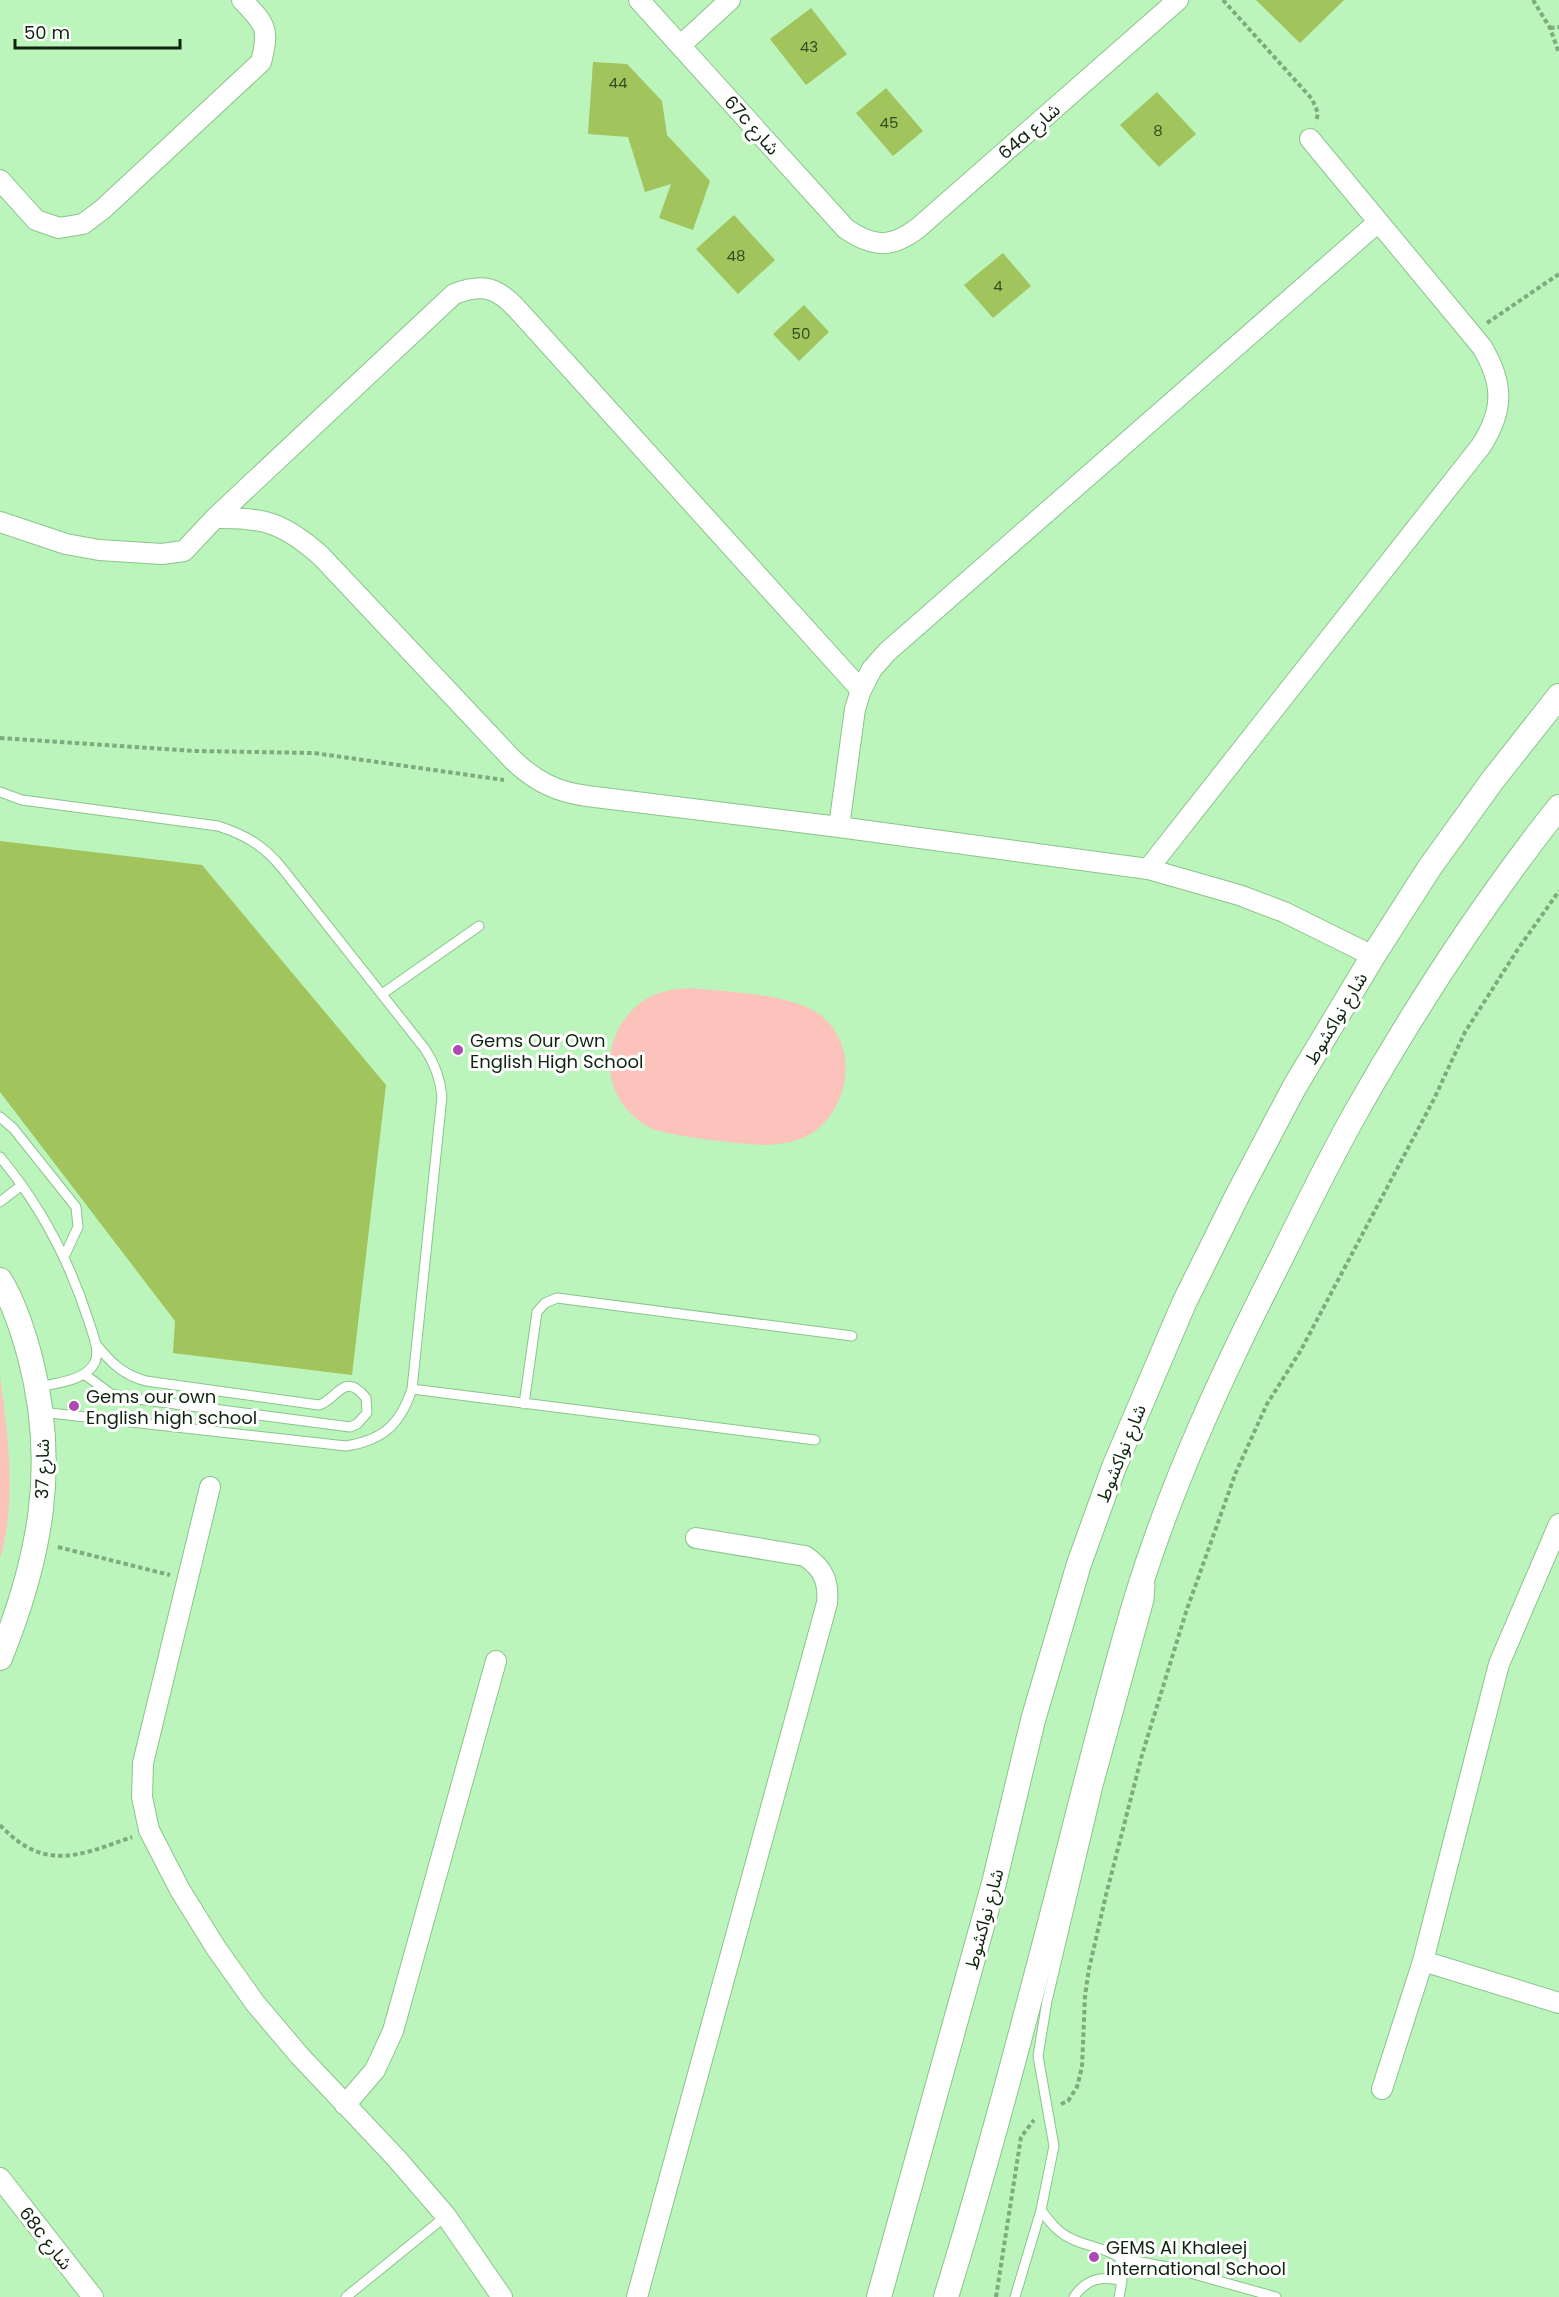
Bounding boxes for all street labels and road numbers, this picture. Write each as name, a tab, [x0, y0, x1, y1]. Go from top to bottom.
street label: 67c شارع	[717, 90, 785, 161]
street label: 64a شارع	[993, 97, 1067, 166]
street label: شارع نواكشوط	[1299, 967, 1375, 1070]
street label: شارع نواكشوط	[1090, 1401, 1154, 1506]
street label: شارع 37	[29, 1439, 57, 1499]
street label: شارع نواكشوط	[959, 1866, 1011, 1972]
street label: 68c شارع	[12, 2201, 79, 2276]

